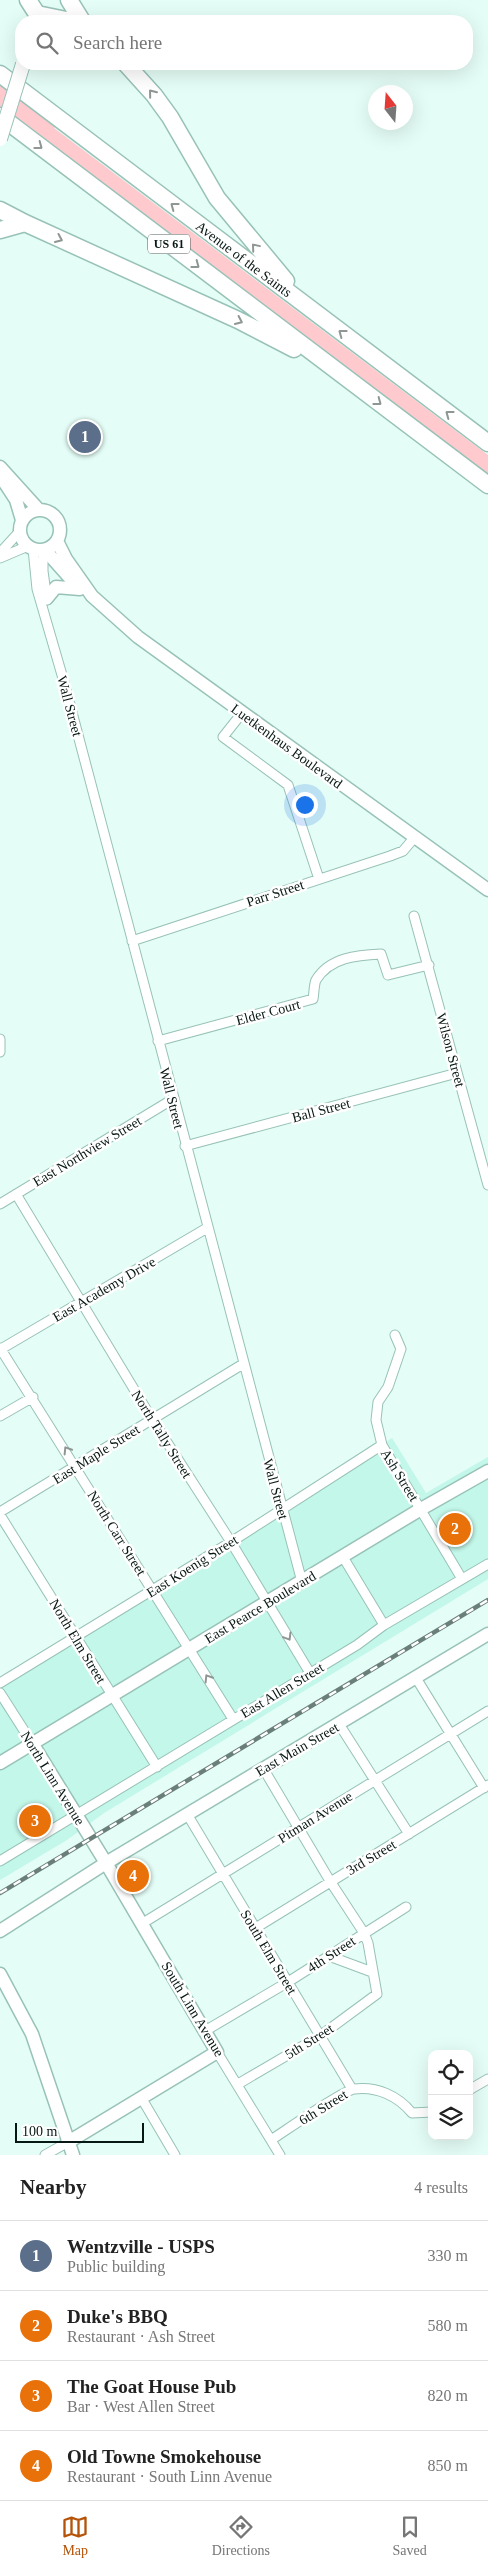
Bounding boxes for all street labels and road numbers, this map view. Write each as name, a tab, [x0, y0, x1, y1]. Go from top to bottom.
street label: Avenue of the Saints	[193, 219, 295, 300]
road number: US 61	[148, 234, 190, 253]
street label: Wall Street	[54, 674, 85, 738]
street label: Luetkenhaus Boulevard	[228, 701, 345, 792]
street label: Parr Street	[245, 877, 306, 910]
street label: Elder Court	[234, 997, 302, 1028]
street label: Wilson Street	[433, 1011, 468, 1089]
street label: Wall Street	[157, 1066, 186, 1130]
street label: Ball Street	[290, 1096, 352, 1125]
street label: East Northview Street	[30, 1113, 144, 1190]
street label: East Academy Drive	[50, 1254, 158, 1325]
street label: North Tally Street	[129, 1388, 195, 1481]
street label: East Maple Street	[50, 1422, 143, 1487]
street label: Ash Street	[378, 1446, 422, 1504]
street label: Wall Street	[260, 1457, 291, 1521]
street label: North Carr Street	[84, 1488, 149, 1579]
street label: East Koenig Street	[144, 1532, 241, 1601]
street label: East Pearce Boulevard	[202, 1568, 318, 1646]
street label: North Elm Street	[47, 1596, 109, 1686]
street label: East Allen Street	[238, 1660, 327, 1721]
street label: East Main Street	[253, 1720, 341, 1779]
street label: North Linn Avenue	[18, 1729, 88, 1828]
street label: Pitman Avenue	[275, 1789, 355, 1846]
street label: 3rd Street	[344, 1837, 399, 1878]
street label: South Elm Street	[238, 1907, 300, 1997]
street label: 4th Street	[305, 1933, 358, 1975]
street label: South Linn Avenue	[158, 1959, 227, 2059]
street label: 5th Street	[282, 2021, 336, 2062]
street label: 6th Street	[296, 2087, 350, 2128]

